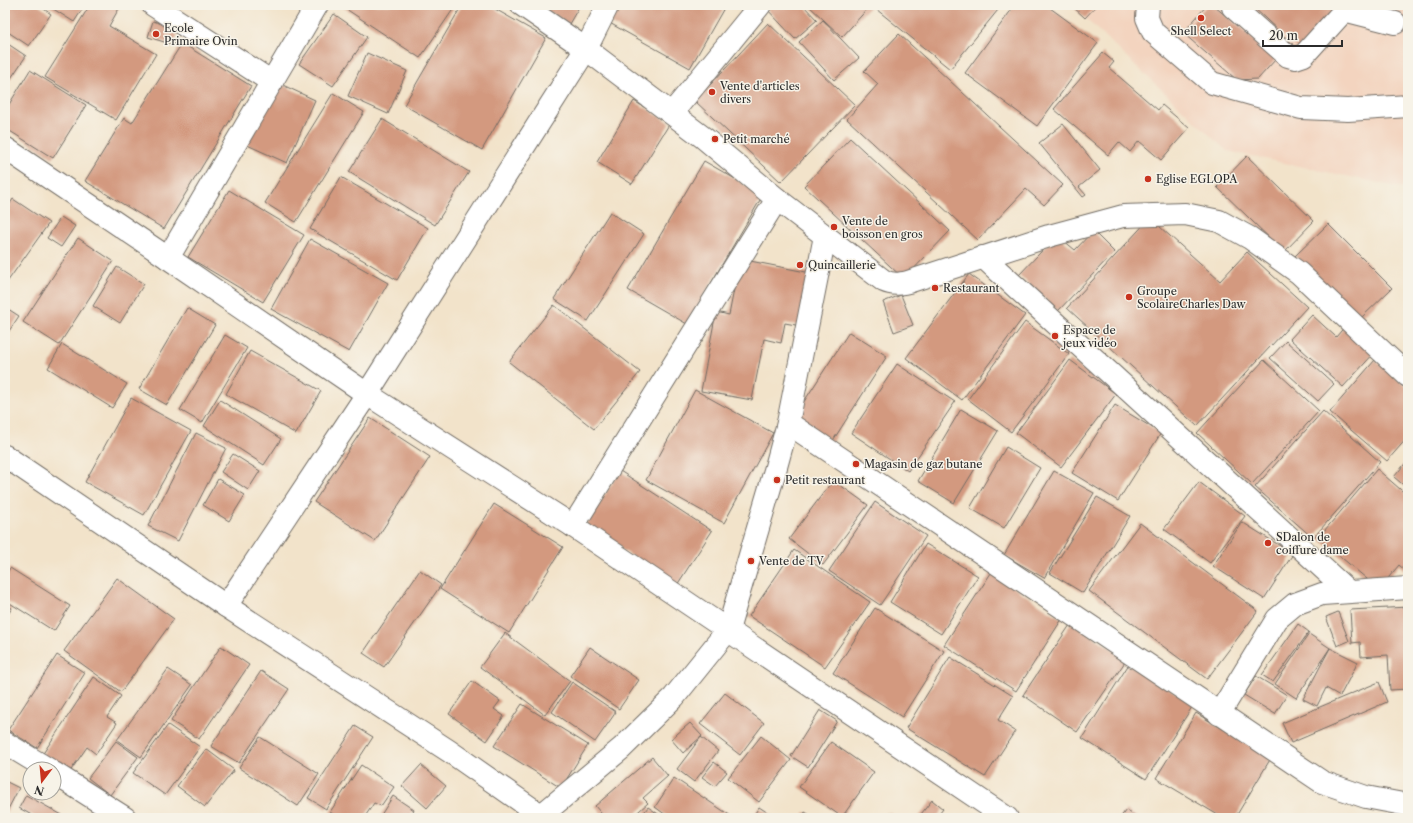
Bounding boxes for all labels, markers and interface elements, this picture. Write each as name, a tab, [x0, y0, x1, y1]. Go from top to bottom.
marker: Shell Select	[1196, 13, 1206, 23]
place label: Ecole Primaire Ovin	[164, 21, 238, 48]
scale bar	[1263, 22, 1342, 48]
place label: Shell Select	[1171, 24, 1232, 38]
text: 20 m	[1269, 28, 1298, 43]
marker: Ecole Primaire Ovin	[151, 29, 161, 39]
place label: Vente d'articles divers	[719, 79, 800, 106]
marker: Vente d'articles divers	[707, 87, 717, 97]
place label: Petit marché	[723, 132, 790, 146]
marker: Petit marché	[710, 134, 720, 144]
place label: Eglise EGLOPA	[1156, 172, 1238, 186]
marker: Eglise EGLOPA	[1143, 174, 1153, 184]
place label: Vente de boisson en gros	[841, 214, 923, 241]
marker: Vente de boisson en gros	[829, 222, 839, 232]
place label: Quincaillerie	[808, 258, 876, 272]
marker: Quincaillerie	[795, 260, 805, 270]
place label: Restaurant	[943, 281, 1000, 295]
marker: Restaurant	[930, 283, 940, 293]
place label: Groupe ScolaireCharles Daw	[1137, 284, 1247, 311]
marker: Groupe ScolaireCharles Daw	[1124, 292, 1134, 302]
place label: Espace de jeux vidéo	[1061, 323, 1117, 350]
marker: Espace de jeux vidéo	[1050, 331, 1060, 341]
place label: Magasin de gaz butane	[864, 457, 982, 471]
marker: Magasin de gaz butane	[851, 459, 861, 469]
place label: Petit restaurant	[785, 473, 865, 487]
marker: Petit restaurant	[772, 475, 782, 485]
place label: SDalon de coiffure dame	[1276, 530, 1349, 557]
marker: SDalon de coiffure dame	[1263, 538, 1273, 548]
place label: Vente de TV	[758, 554, 825, 568]
marker: Vente de TV	[746, 556, 756, 566]
north arrow	[22, 761, 62, 801]
text: N	[32, 782, 46, 799]

